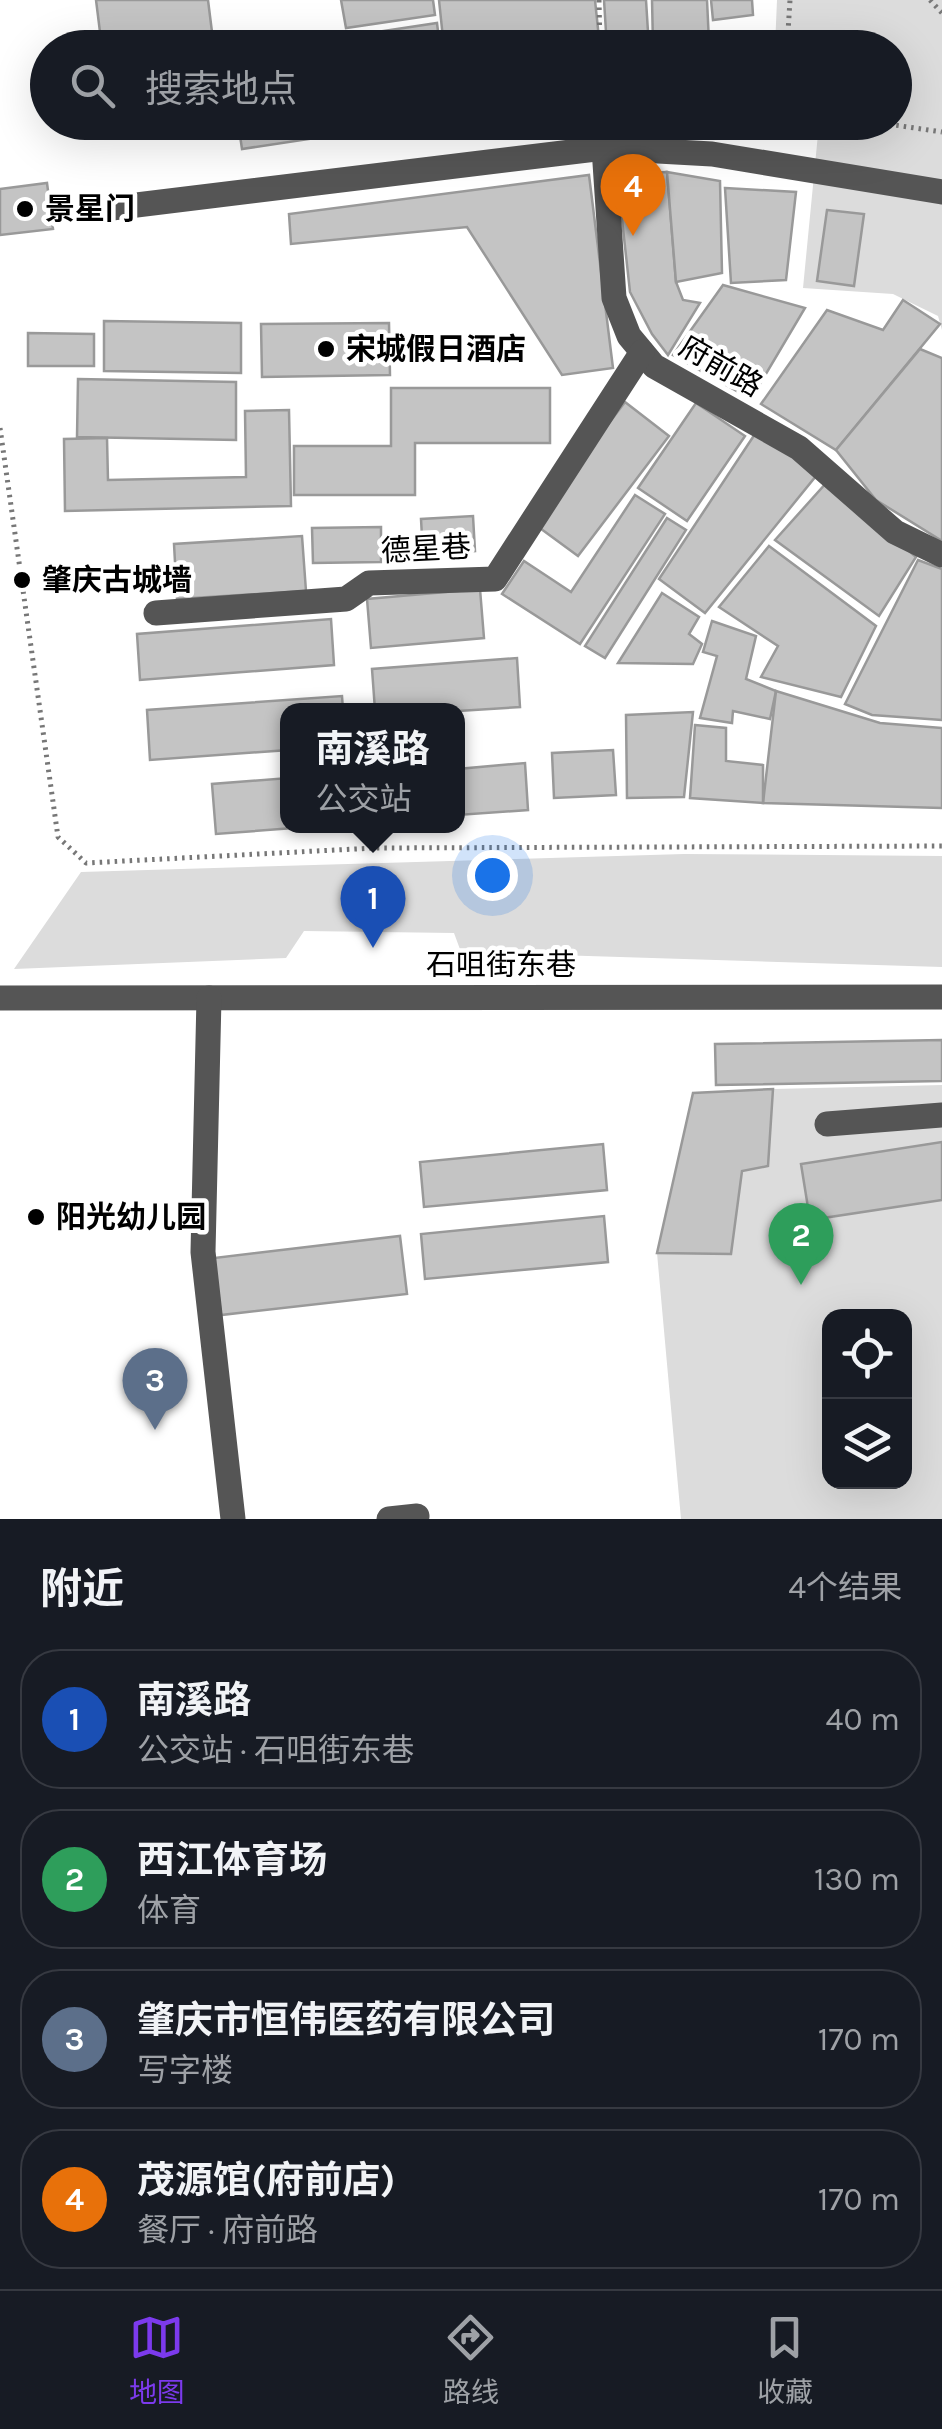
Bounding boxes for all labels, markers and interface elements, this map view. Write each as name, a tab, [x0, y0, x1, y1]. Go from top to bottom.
search box	[30, 30, 912, 140]
icon: search	[65, 58, 120, 113]
text: 搜索地点	[145, 67, 297, 112]
pin: 4	[600, 154, 666, 236]
place label: 景星门	[45, 191, 135, 227]
marker: 景星门	[14, 198, 36, 220]
street label: 府前路	[673, 328, 769, 404]
place label: 宋城假日酒店	[346, 331, 526, 367]
marker: 宋城假日酒店	[315, 338, 337, 360]
street label: 德星巷	[380, 529, 472, 569]
place label: 肇庆古城墙	[42, 562, 192, 598]
marker: 肇庆古城墙	[11, 569, 33, 591]
popup	[280, 703, 465, 833]
text: 南溪路	[315, 727, 430, 772]
text: 公交站	[315, 781, 412, 818]
your location	[467, 850, 518, 901]
pin: 1	[340, 866, 406, 948]
street label: 石咀街东巷	[426, 947, 576, 983]
place label: 阳光幼儿园	[56, 1199, 206, 1235]
pin: 2	[768, 1202, 834, 1285]
marker: 阳光幼儿园	[25, 1206, 47, 1228]
map controls	[822, 1309, 912, 1489]
button: locate	[822, 1309, 912, 1399]
pin: 3	[122, 1348, 188, 1430]
button: layers	[822, 1399, 912, 1489]
text: 附近	[40, 1564, 124, 1614]
text: 4个结果	[788, 1569, 902, 1606]
text: 南溪路	[137, 1678, 251, 1723]
text: 1	[69, 1701, 80, 1738]
text: 40 m	[826, 1701, 900, 1738]
text: 公交站 · 石咀街东巷	[137, 1732, 414, 1769]
text: 西江体育场	[137, 1838, 327, 1883]
text: 2	[65, 1861, 84, 1898]
text: 130 m	[814, 1861, 900, 1898]
text: 体育	[137, 1892, 201, 1929]
text: 肇庆市恒伟医药有限公司	[137, 1998, 555, 2043]
text: 3	[65, 2021, 84, 2058]
text: 170 m	[818, 2021, 900, 2058]
text: 写字楼	[137, 2052, 233, 2089]
text: 茂源馆(府前店)	[137, 2158, 395, 2203]
text: 4	[65, 2181, 84, 2218]
text: 170 m	[818, 2181, 900, 2218]
text: 餐厅 · 府前路	[137, 2212, 318, 2249]
tab: 地图	[129, 2310, 185, 2410]
tab: 路线	[443, 2310, 499, 2410]
tab: 收藏	[757, 2310, 813, 2410]

